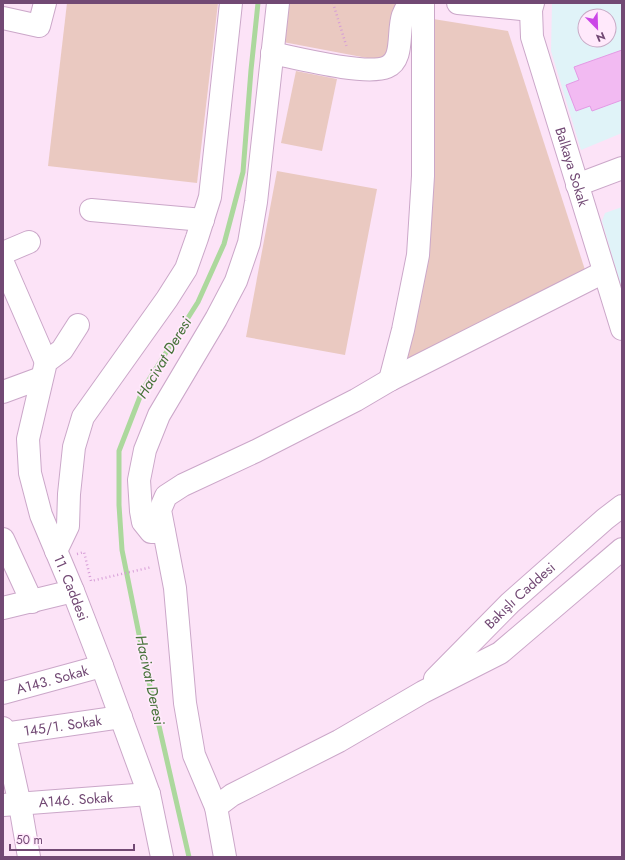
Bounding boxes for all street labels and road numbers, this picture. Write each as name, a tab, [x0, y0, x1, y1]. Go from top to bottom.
street label: Balkaya Sokak	[550, 124, 594, 210]
street label: 11. Caddesi	[49, 552, 94, 624]
street label: Bakışlı Caddesi	[480, 558, 559, 633]
street label: A143. Sokak	[14, 660, 91, 699]
street label: 145/1. Sokak	[22, 710, 104, 741]
street label: A146. Sokak	[38, 787, 115, 812]

